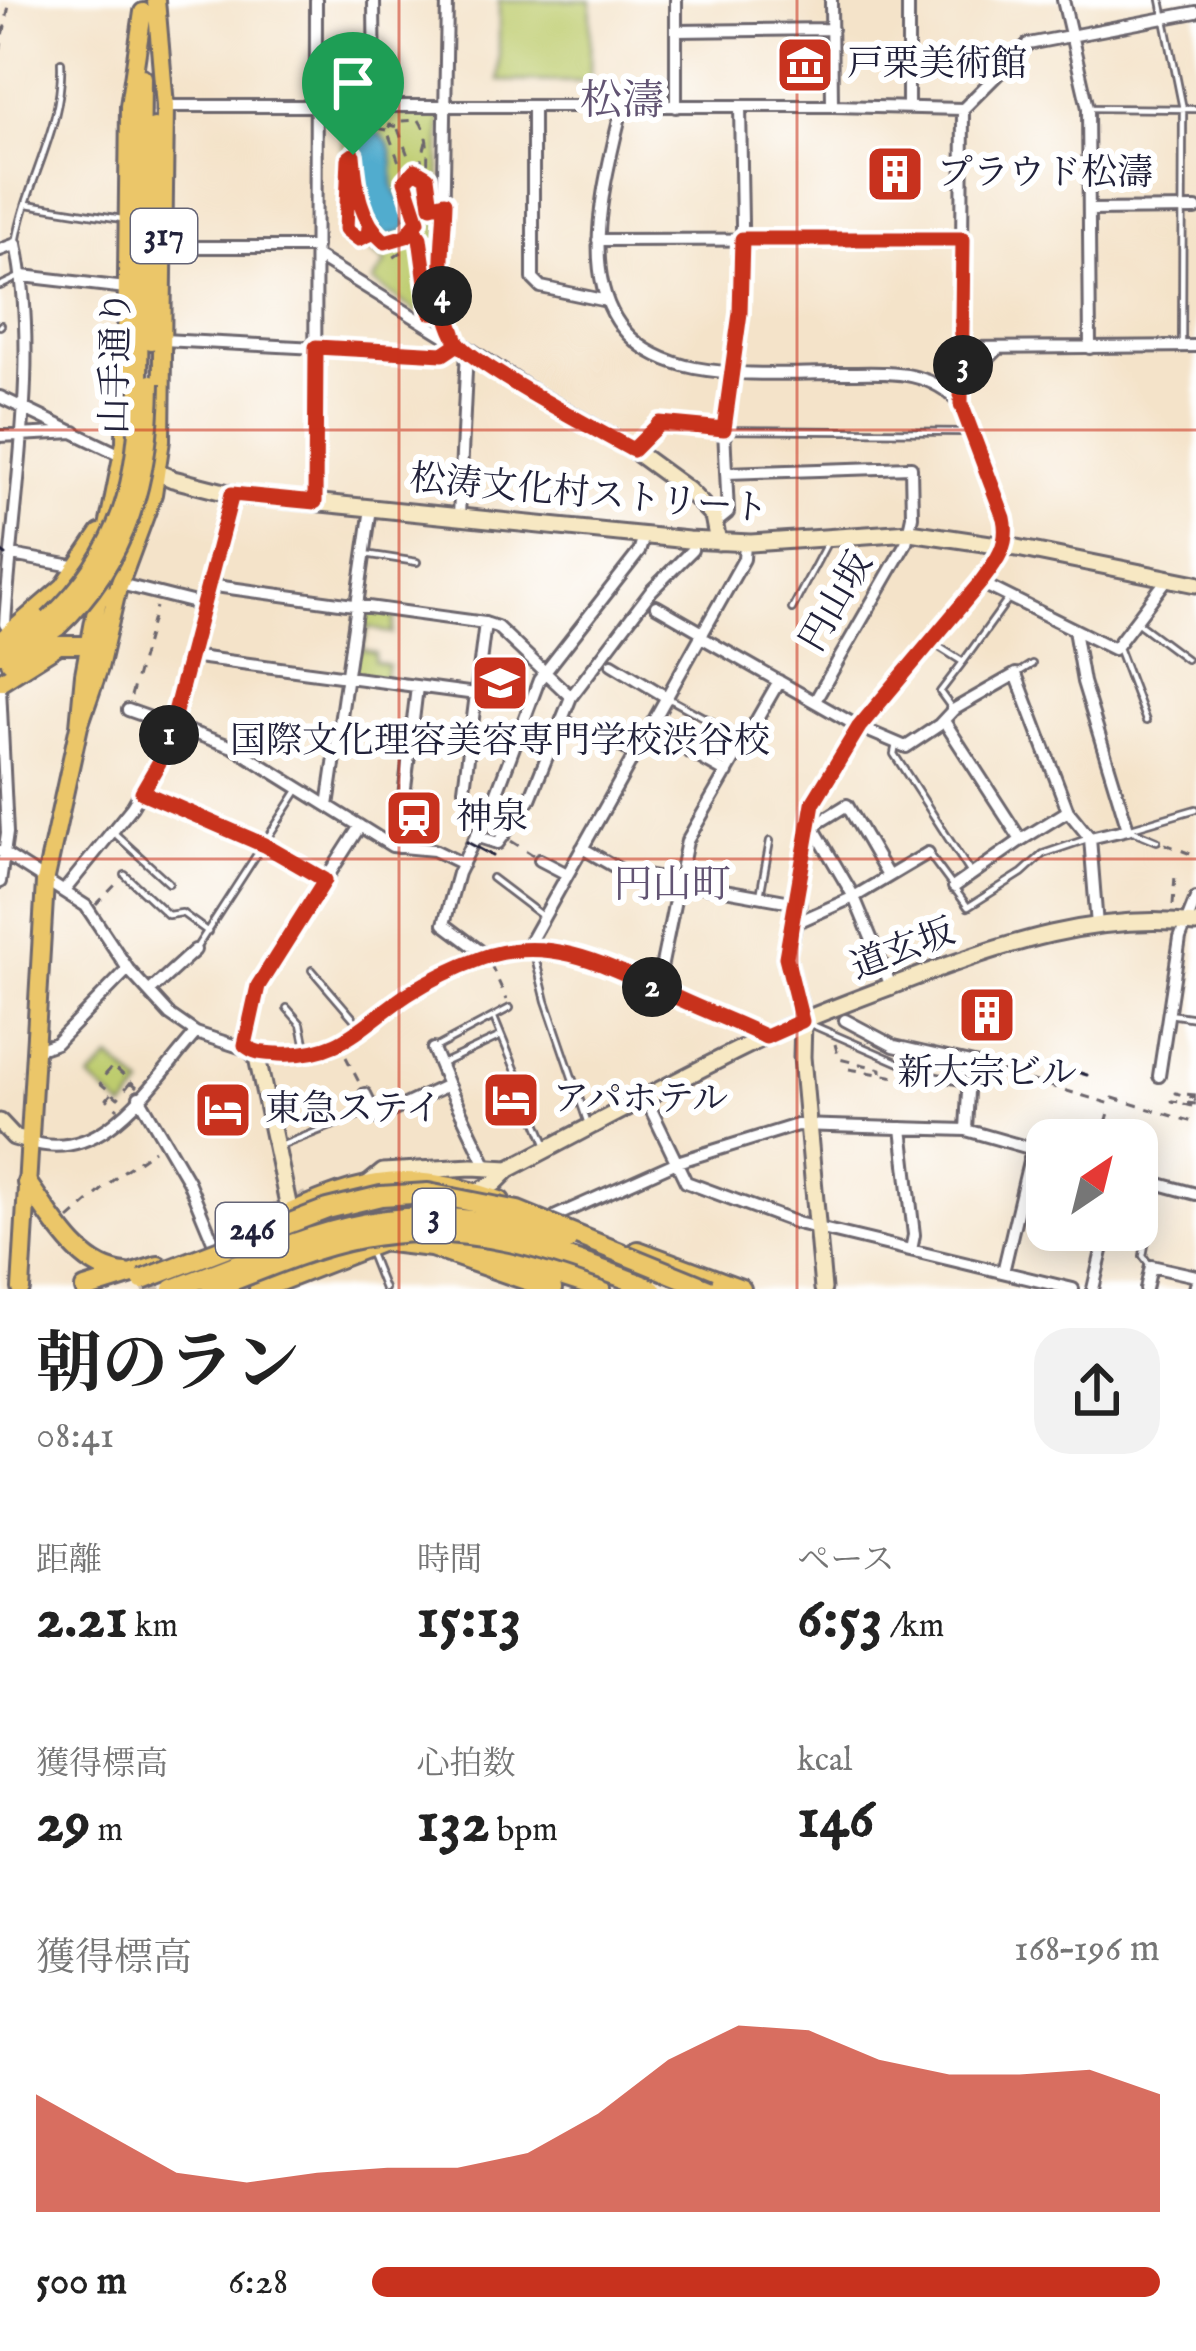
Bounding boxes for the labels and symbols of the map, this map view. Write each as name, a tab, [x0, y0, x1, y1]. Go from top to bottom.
pin	[302, 32, 404, 155]
museum icon: 戸栗美術館	[774, 34, 836, 96]
place label: 戸栗美術館	[847, 42, 1027, 88]
district label: 松濤	[580, 76, 664, 129]
building icon: プラウド松濤	[864, 143, 926, 205]
place label: プラウド松濤	[937, 151, 1153, 197]
road number: 317	[131, 209, 197, 263]
pin: 4	[412, 266, 472, 326]
street label: 山手通り	[93, 290, 141, 434]
pin: 3	[933, 335, 993, 395]
street label: 松涛文化村ストリート	[408, 456, 770, 534]
street label: 円山坂	[790, 544, 884, 660]
school or university icon: 国際文化理容美容専門学校渋谷校	[469, 652, 531, 714]
pin: 1	[139, 705, 199, 765]
place label: 国際文化理容美容専門学校渋谷校	[230, 719, 770, 765]
station icon: 神泉	[383, 787, 445, 849]
place label: 神泉	[456, 795, 528, 841]
district label: 円山町	[613, 862, 731, 911]
street label: 道玄坂	[844, 909, 962, 991]
pin: 2	[622, 957, 682, 1017]
building icon: 新大宗ビル	[956, 984, 1018, 1046]
place label: 新大宗ビル	[897, 1051, 1077, 1097]
hotel icon: アパホテル	[480, 1069, 542, 1131]
place label: アパホテル	[553, 1077, 728, 1123]
hotel icon: 東急ステイ	[192, 1079, 254, 1141]
place label: 東急ステイ	[265, 1087, 442, 1133]
north arrow	[1026, 1119, 1158, 1251]
road number: 3	[413, 1189, 455, 1243]
road number: 246	[216, 1203, 288, 1257]

